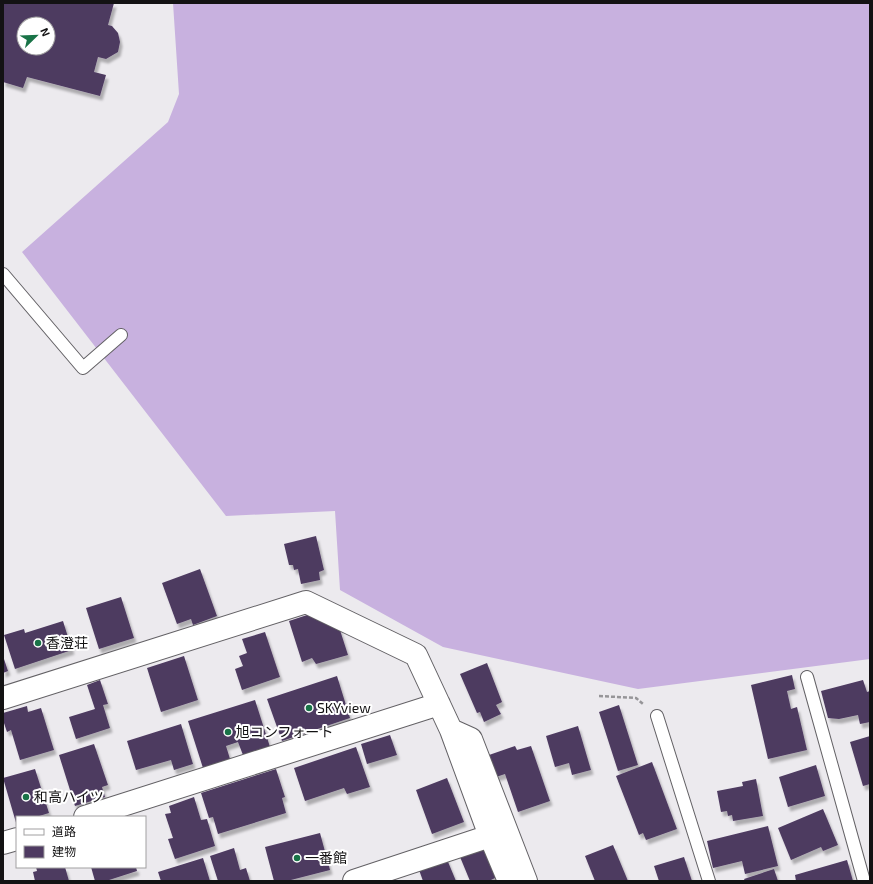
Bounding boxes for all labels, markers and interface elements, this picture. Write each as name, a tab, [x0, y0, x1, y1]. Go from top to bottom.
north arrow	[16, 16, 56, 56]
text: N	[38, 26, 53, 38]
place label: 香澄荘	[46, 634, 88, 651]
marker: 香澄荘	[33, 638, 43, 648]
place label: SKYview	[317, 699, 371, 716]
marker: SKYview	[304, 703, 314, 713]
place label: 旭コンフォート	[236, 723, 334, 740]
marker: 旭コンフォート	[223, 727, 233, 737]
place label: 和高ハイツ	[34, 788, 104, 805]
marker: 和高ハイツ	[21, 792, 31, 802]
legend	[16, 816, 146, 868]
text: 道路	[52, 824, 76, 838]
text: 建物	[52, 844, 76, 858]
place label: 一番館	[305, 849, 347, 866]
marker: 一番館	[292, 853, 302, 863]

